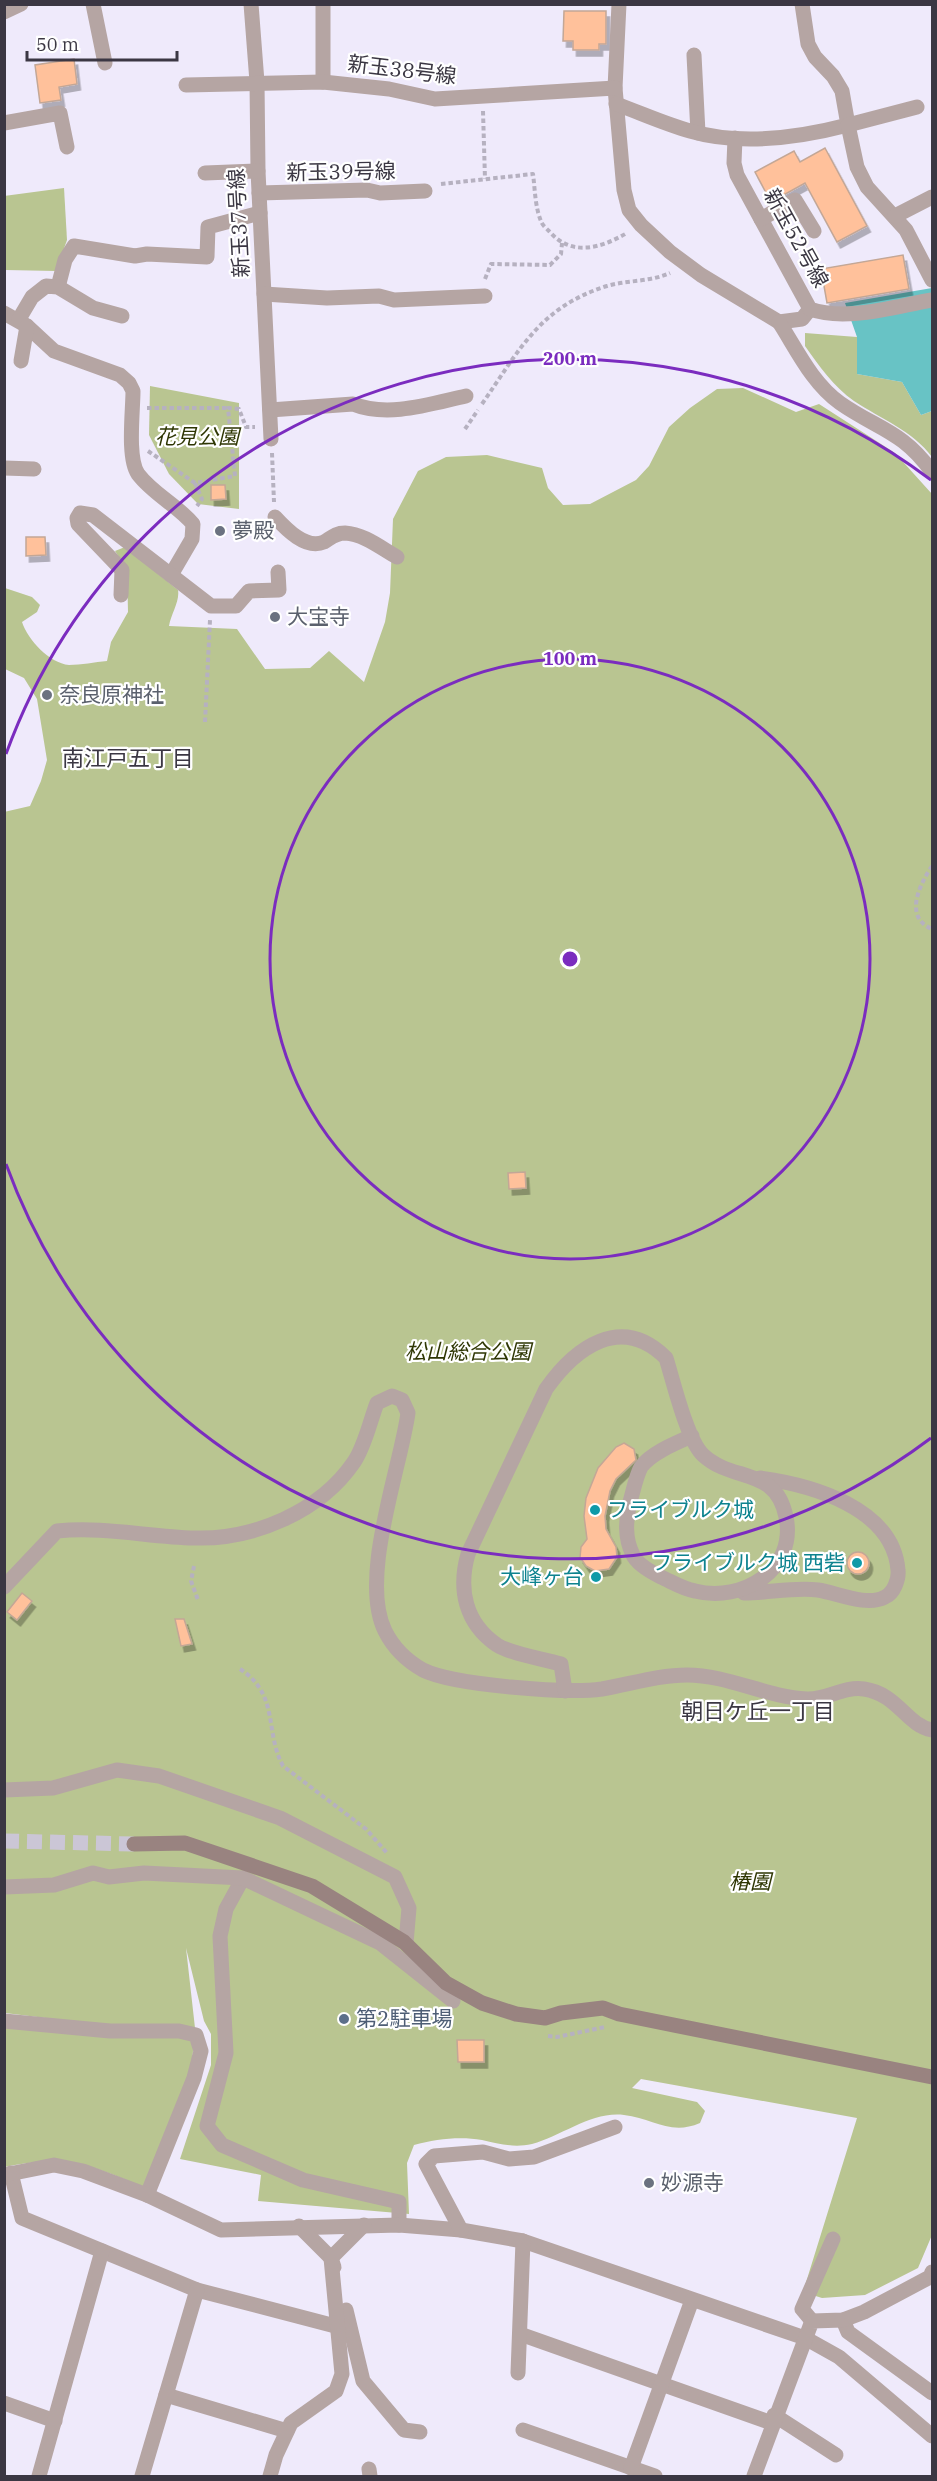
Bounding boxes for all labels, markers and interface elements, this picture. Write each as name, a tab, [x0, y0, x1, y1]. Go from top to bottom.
scale bar	[27, 24, 177, 62]
text: 50 m	[36, 33, 79, 56]
street label: 新玉38号線	[346, 48, 458, 90]
street label: 新玉39号線	[286, 156, 396, 186]
street label: 新玉37号線	[221, 168, 255, 278]
street label: 新玉52号線	[758, 183, 836, 292]
text: 200 m	[543, 347, 598, 370]
park label: 花見公園	[155, 422, 242, 450]
place label: 夢殿	[232, 516, 274, 544]
marker: 夢殿	[213, 524, 227, 538]
place label: 大宝寺	[287, 602, 350, 630]
marker: 大宝寺	[268, 610, 282, 624]
text: 100 m	[543, 647, 598, 670]
place label: 奈良原神社	[59, 680, 164, 708]
marker: 奈良原神社	[40, 688, 54, 702]
district label: 南江戸五丁目	[62, 743, 194, 772]
centre of rings	[560, 949, 580, 969]
park label: 松山総合公園	[405, 1337, 534, 1365]
place label: フライブルク城	[607, 1495, 754, 1523]
marker: フライブルク城	[588, 1503, 602, 1517]
place label: フライブルク城 西砦	[651, 1548, 845, 1576]
marker: フライブルク城 西砦	[850, 1556, 864, 1570]
place label: 大峰ヶ台	[500, 1562, 584, 1590]
marker: 大峰ヶ台	[589, 1570, 603, 1584]
district label: 朝日ケ丘一丁目	[681, 1696, 835, 1725]
park label: 椿園	[729, 1867, 774, 1895]
place label: 第2駐車場	[356, 2004, 453, 2032]
marker: 第2駐車場	[337, 2012, 351, 2026]
place label: 妙源寺	[661, 2168, 724, 2196]
marker: 妙源寺	[642, 2176, 656, 2190]

